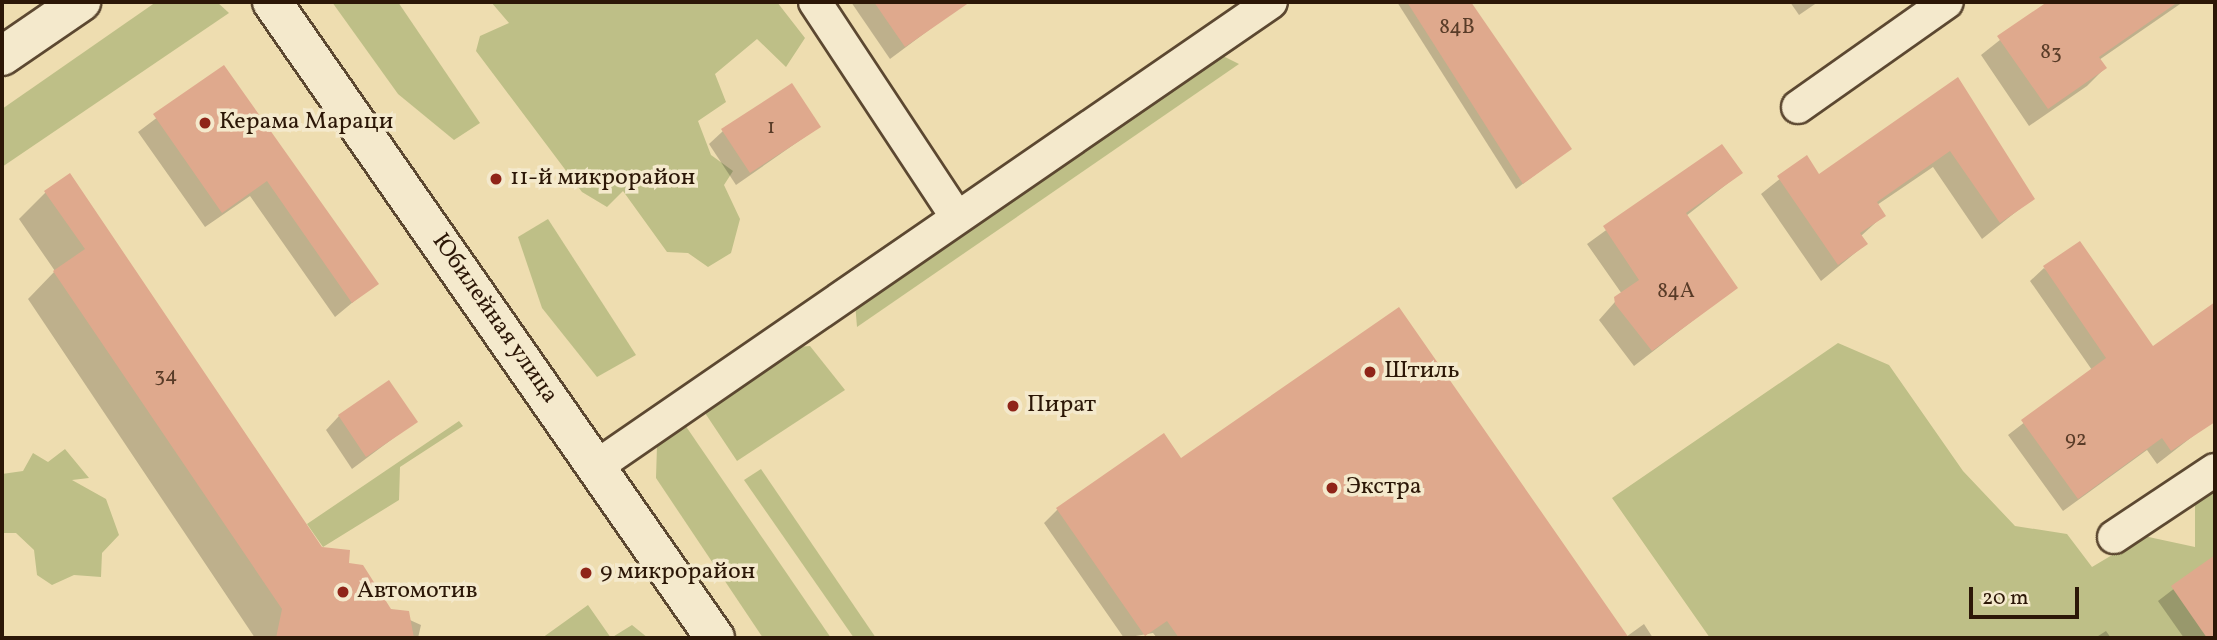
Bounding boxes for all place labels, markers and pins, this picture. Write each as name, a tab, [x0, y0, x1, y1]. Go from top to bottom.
place label: Керама Мараци	[219, 109, 393, 137]
marker: Керама Мараци	[197, 115, 213, 131]
place label: 11-й микрорайон	[510, 165, 695, 193]
marker: 11-й микрорайон	[488, 171, 504, 187]
place label: Штиль	[1384, 358, 1460, 386]
marker: Штиль	[1362, 364, 1378, 380]
place label: Пират	[1027, 392, 1096, 420]
marker: Пират	[1005, 398, 1021, 414]
place label: Экстра	[1346, 474, 1422, 502]
marker: Экстра	[1324, 480, 1340, 496]
place label: 9 микрорайон	[600, 559, 755, 587]
marker: 9 микрорайон	[578, 565, 594, 581]
place label: Автомотив	[357, 578, 478, 606]
marker: Автомотив	[335, 584, 351, 600]

